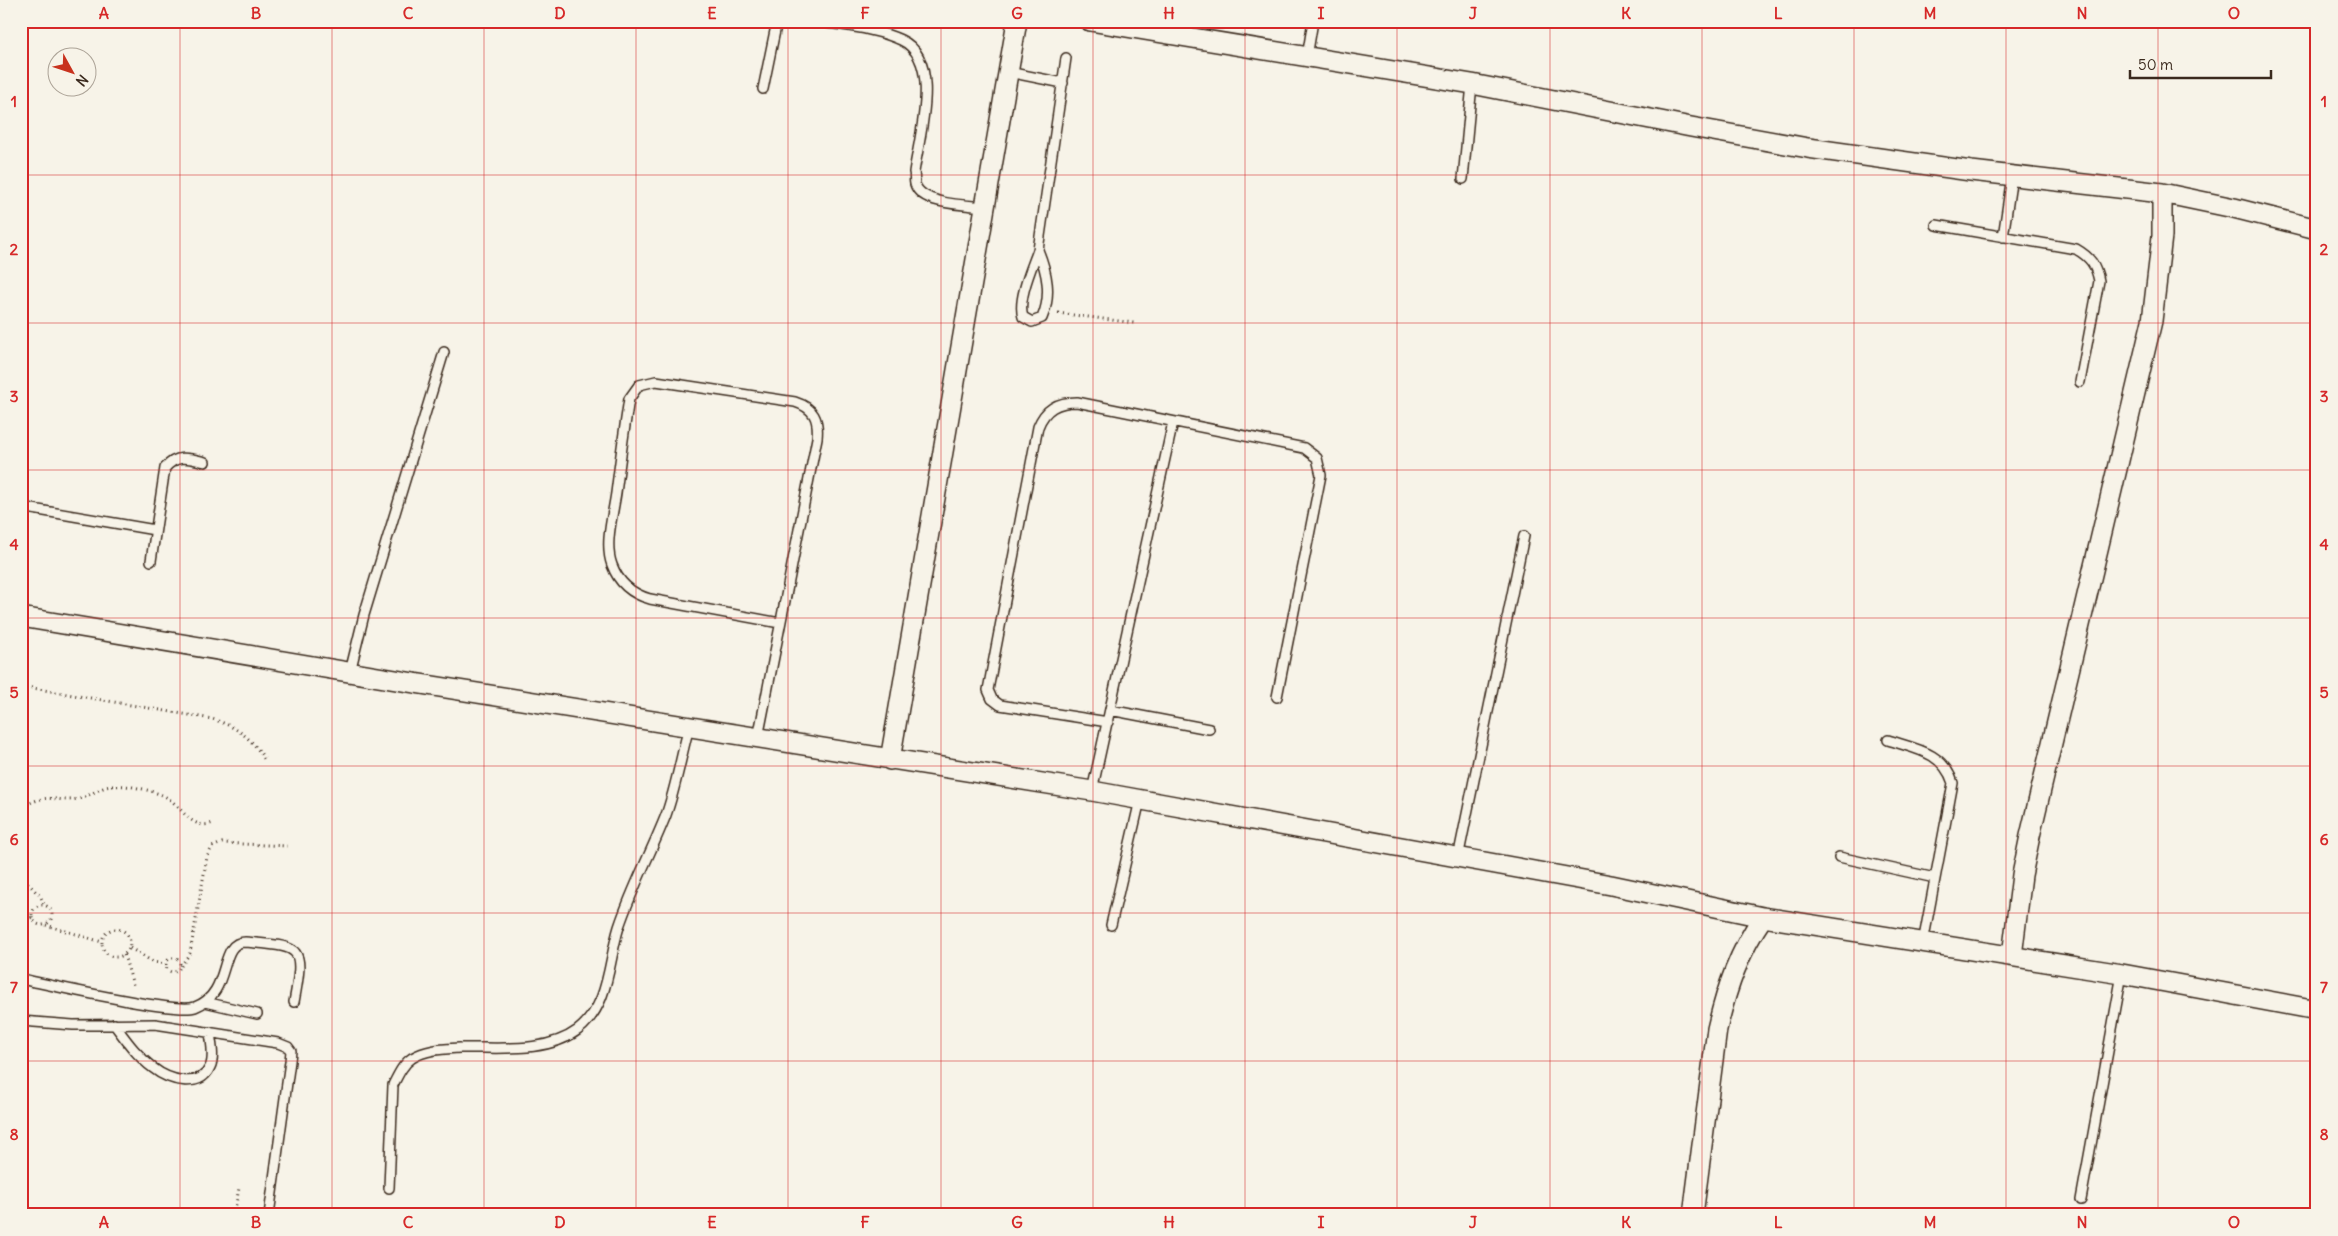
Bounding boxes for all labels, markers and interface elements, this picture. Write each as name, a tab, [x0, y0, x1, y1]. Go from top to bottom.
text: A	[99, 3, 109, 23]
text: B	[251, 3, 262, 23]
text: C	[403, 3, 414, 23]
text: D	[554, 3, 566, 23]
text: E	[707, 3, 717, 23]
text: F	[860, 3, 870, 23]
text: G	[1011, 3, 1023, 23]
text: H	[1163, 3, 1175, 23]
text: I	[1318, 3, 1325, 23]
text: J	[1469, 3, 1478, 23]
text: K	[1621, 3, 1631, 23]
text: L	[1774, 3, 1783, 23]
text: M	[1924, 3, 1937, 23]
text: N	[2076, 3, 2088, 23]
text: O	[2228, 3, 2240, 23]
north arrow	[48, 48, 98, 98]
scale bar	[2130, 48, 2272, 80]
text: 50 m	[2138, 55, 2173, 74]
text: N	[72, 71, 92, 90]
text: 1	[11, 91, 17, 111]
text: 1	[2321, 91, 2327, 111]
text: 2	[10, 239, 19, 259]
text: 2	[2320, 239, 2329, 259]
text: 3	[9, 386, 19, 406]
text: 3	[2319, 386, 2329, 406]
text: 4	[9, 534, 19, 554]
text: 4	[2319, 534, 2329, 554]
text: 5	[9, 682, 19, 702]
text: 5	[2319, 682, 2329, 702]
text: 6	[9, 829, 19, 849]
text: 6	[2319, 829, 2329, 849]
text: 7	[10, 977, 18, 997]
text: 7	[2320, 977, 2328, 997]
text: 8	[9, 1124, 19, 1144]
text: 8	[2319, 1124, 2329, 1144]
text: A	[99, 1212, 109, 1232]
text: B	[251, 1212, 262, 1232]
text: C	[403, 1212, 414, 1232]
text: D	[554, 1212, 566, 1232]
text: E	[707, 1212, 717, 1232]
text: F	[860, 1212, 870, 1232]
text: G	[1011, 1212, 1023, 1232]
text: H	[1163, 1212, 1175, 1232]
text: I	[1318, 1212, 1325, 1232]
text: J	[1469, 1212, 1478, 1232]
text: K	[1621, 1212, 1631, 1232]
text: L	[1774, 1212, 1783, 1232]
text: M	[1924, 1212, 1937, 1232]
text: N	[2076, 1212, 2088, 1232]
text: O	[2228, 1212, 2240, 1232]

